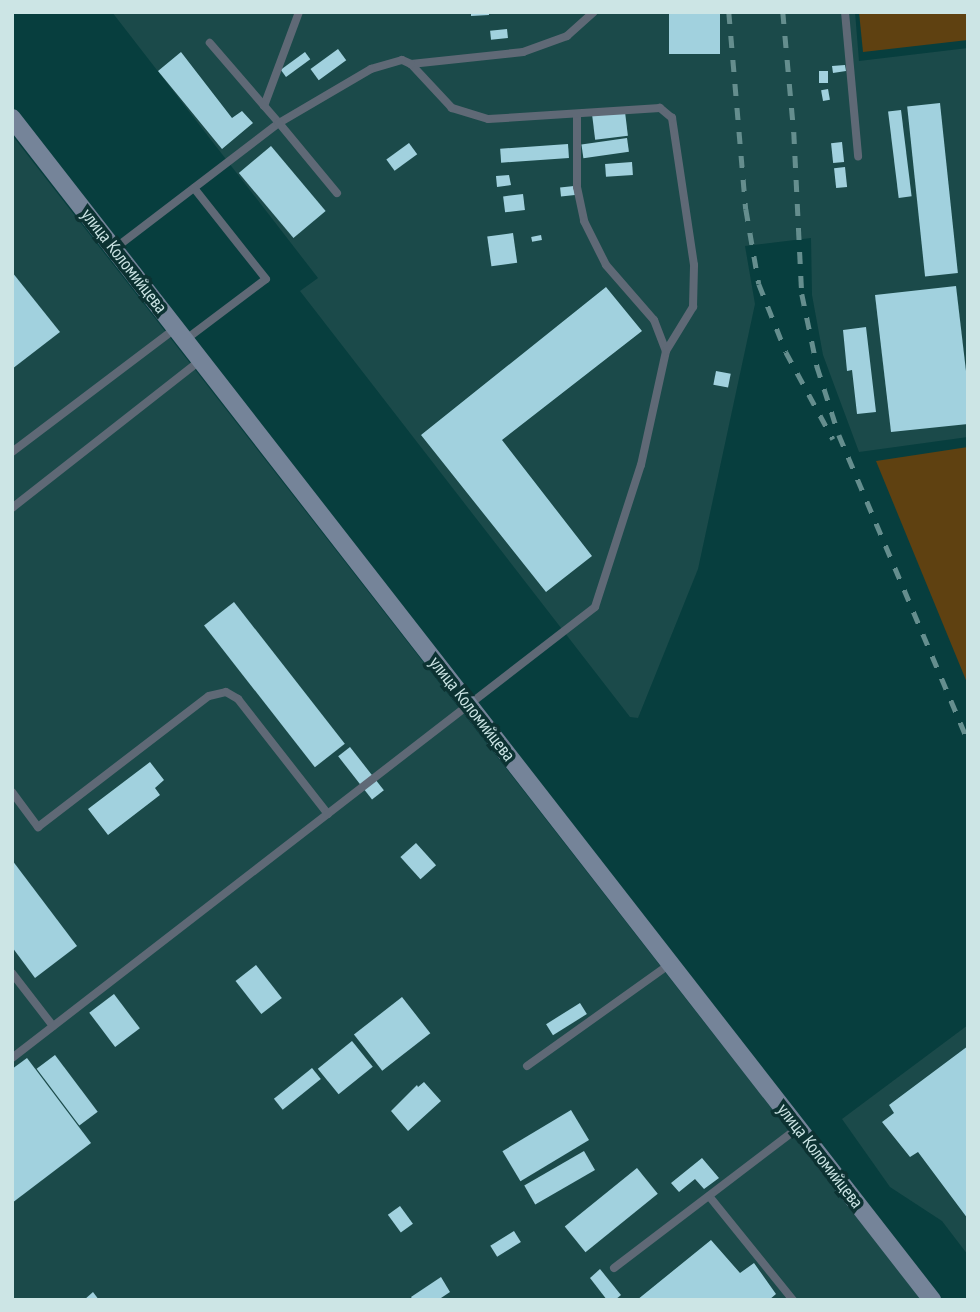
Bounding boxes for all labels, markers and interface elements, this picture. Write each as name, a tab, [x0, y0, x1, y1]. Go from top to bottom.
street label: улица Коломийцева	[76, 204, 172, 318]
street label: улица Коломийцева	[424, 652, 520, 766]
street label: улица Коломийцева	[772, 1099, 868, 1213]

